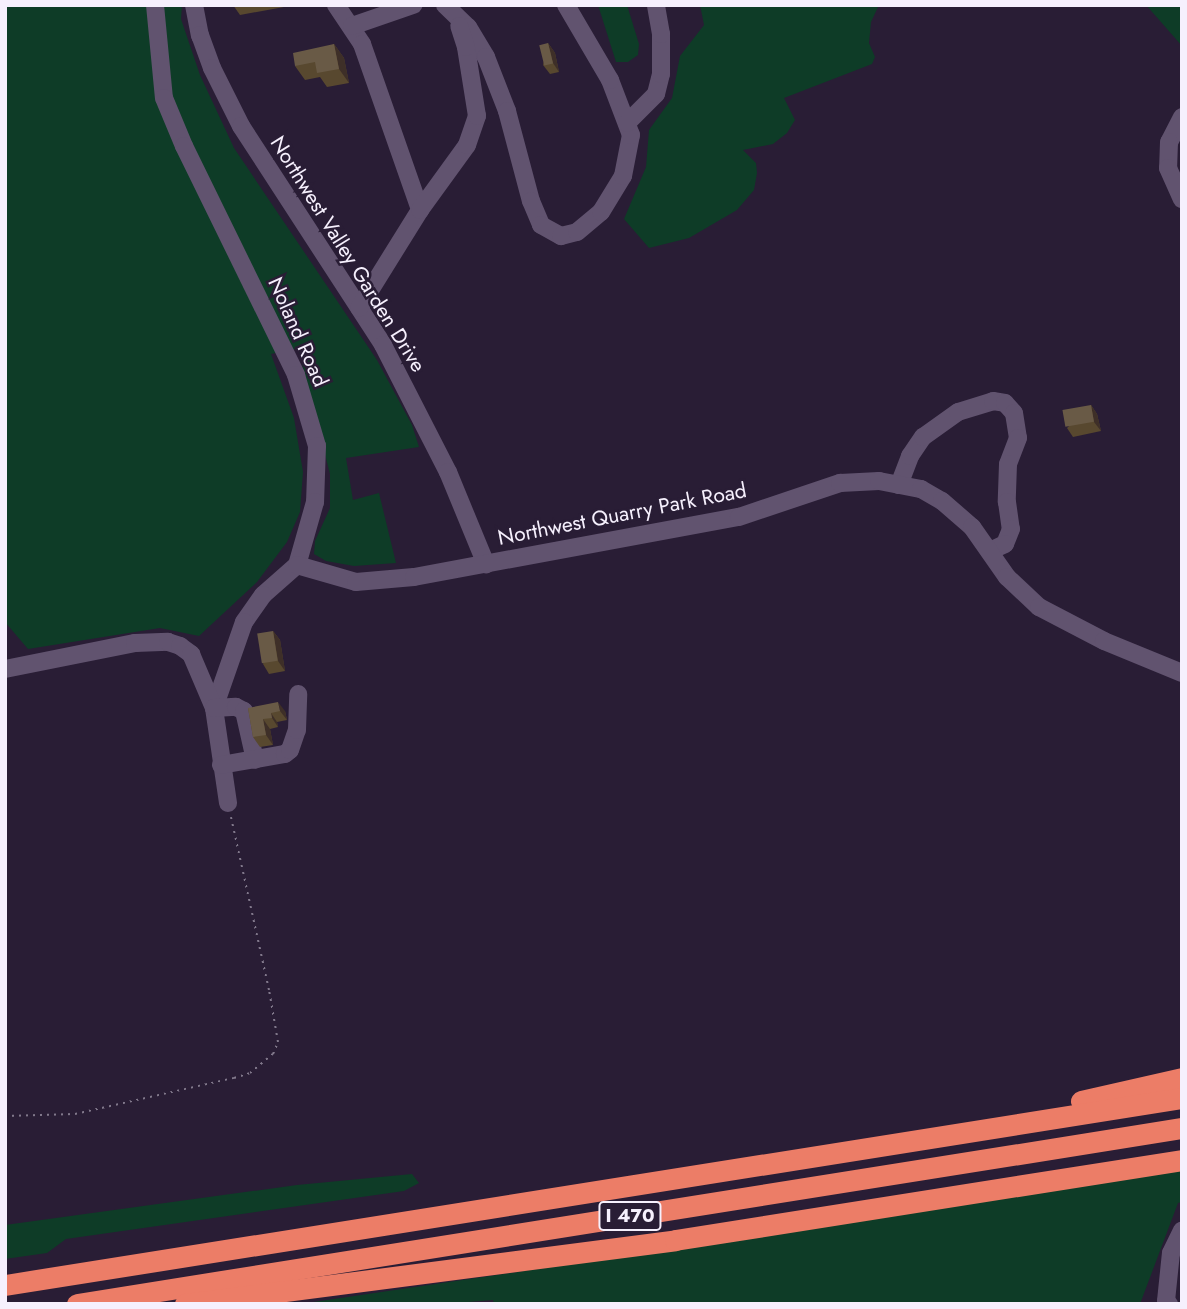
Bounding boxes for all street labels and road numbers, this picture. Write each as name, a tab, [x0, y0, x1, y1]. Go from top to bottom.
street label: Northwest Valley Garden Drive	[265, 131, 431, 377]
street label: Noland Road	[263, 273, 333, 391]
street label: Northwest Quarry Park Road	[496, 478, 748, 550]
road number: I 470	[597, 1200, 663, 1232]

